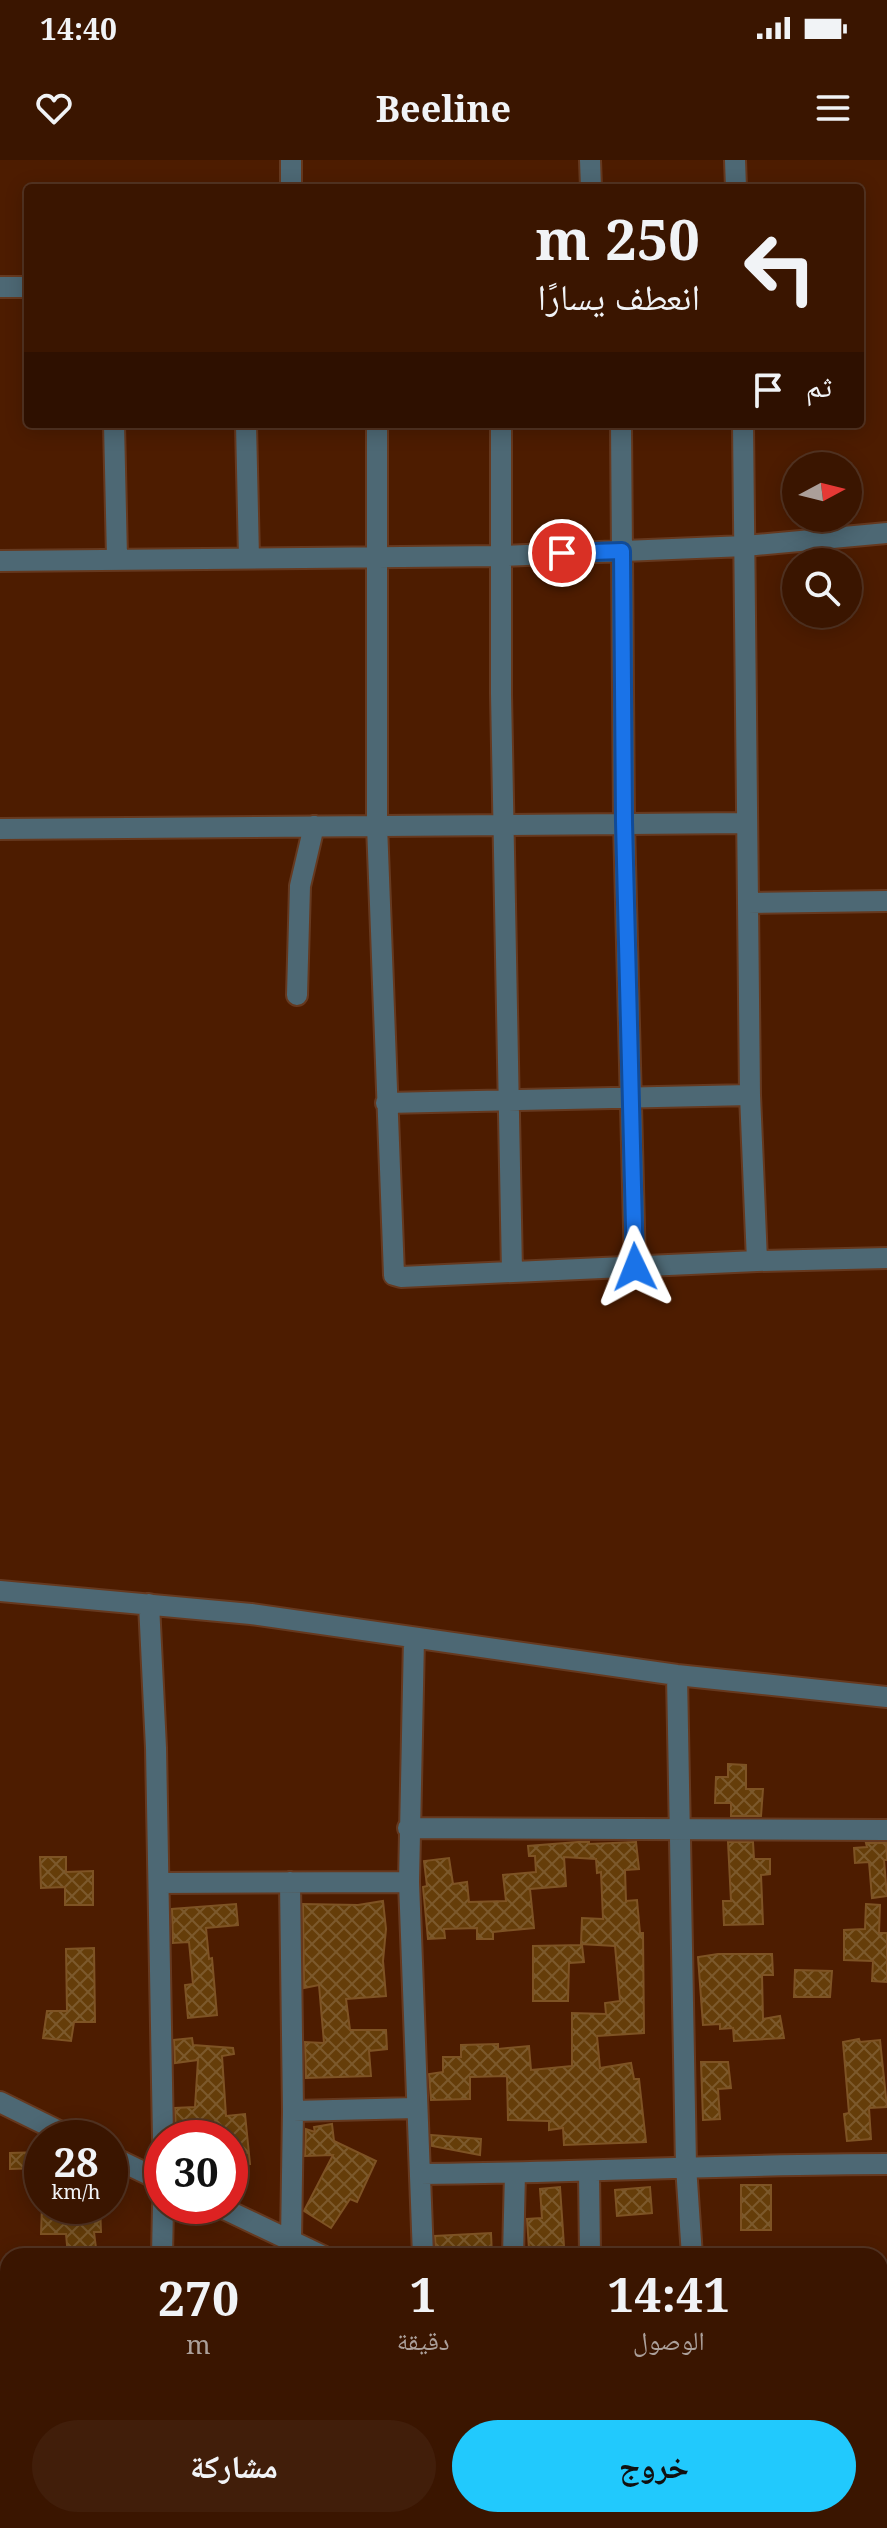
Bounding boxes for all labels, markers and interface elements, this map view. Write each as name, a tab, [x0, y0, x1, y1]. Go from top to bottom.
text: 14:40	[40, 8, 117, 49]
text: Beeline	[376, 84, 511, 133]
icon: heart	[32, 86, 76, 130]
icon: menu	[811, 86, 855, 130]
text: 250 m	[535, 200, 700, 276]
icon: left	[728, 216, 832, 320]
text: انعطف يسارًا	[537, 272, 700, 321]
text: ثم	[806, 365, 832, 406]
icon: arrive	[746, 368, 790, 412]
north arrow	[782, 452, 862, 532]
map controls	[782, 452, 862, 628]
pin	[528, 519, 596, 587]
icon: arrive	[540, 531, 584, 575]
button: search	[782, 548, 862, 628]
position arrow	[593, 1225, 677, 1309]
speed limit sign: 30	[144, 2120, 248, 2224]
text: 28	[53, 2134, 99, 2189]
text: km/h	[51, 2178, 101, 2205]
text: 1	[410, 2261, 437, 2326]
text: 14:41	[607, 2261, 730, 2326]
text: 270	[158, 2265, 239, 2330]
text: دقيقة	[397, 2322, 450, 2358]
text: الوصول	[633, 2322, 705, 2358]
text: m	[186, 2326, 211, 2362]
button: مشاركة	[32, 2420, 436, 2512]
button: خروج	[452, 2420, 856, 2512]

